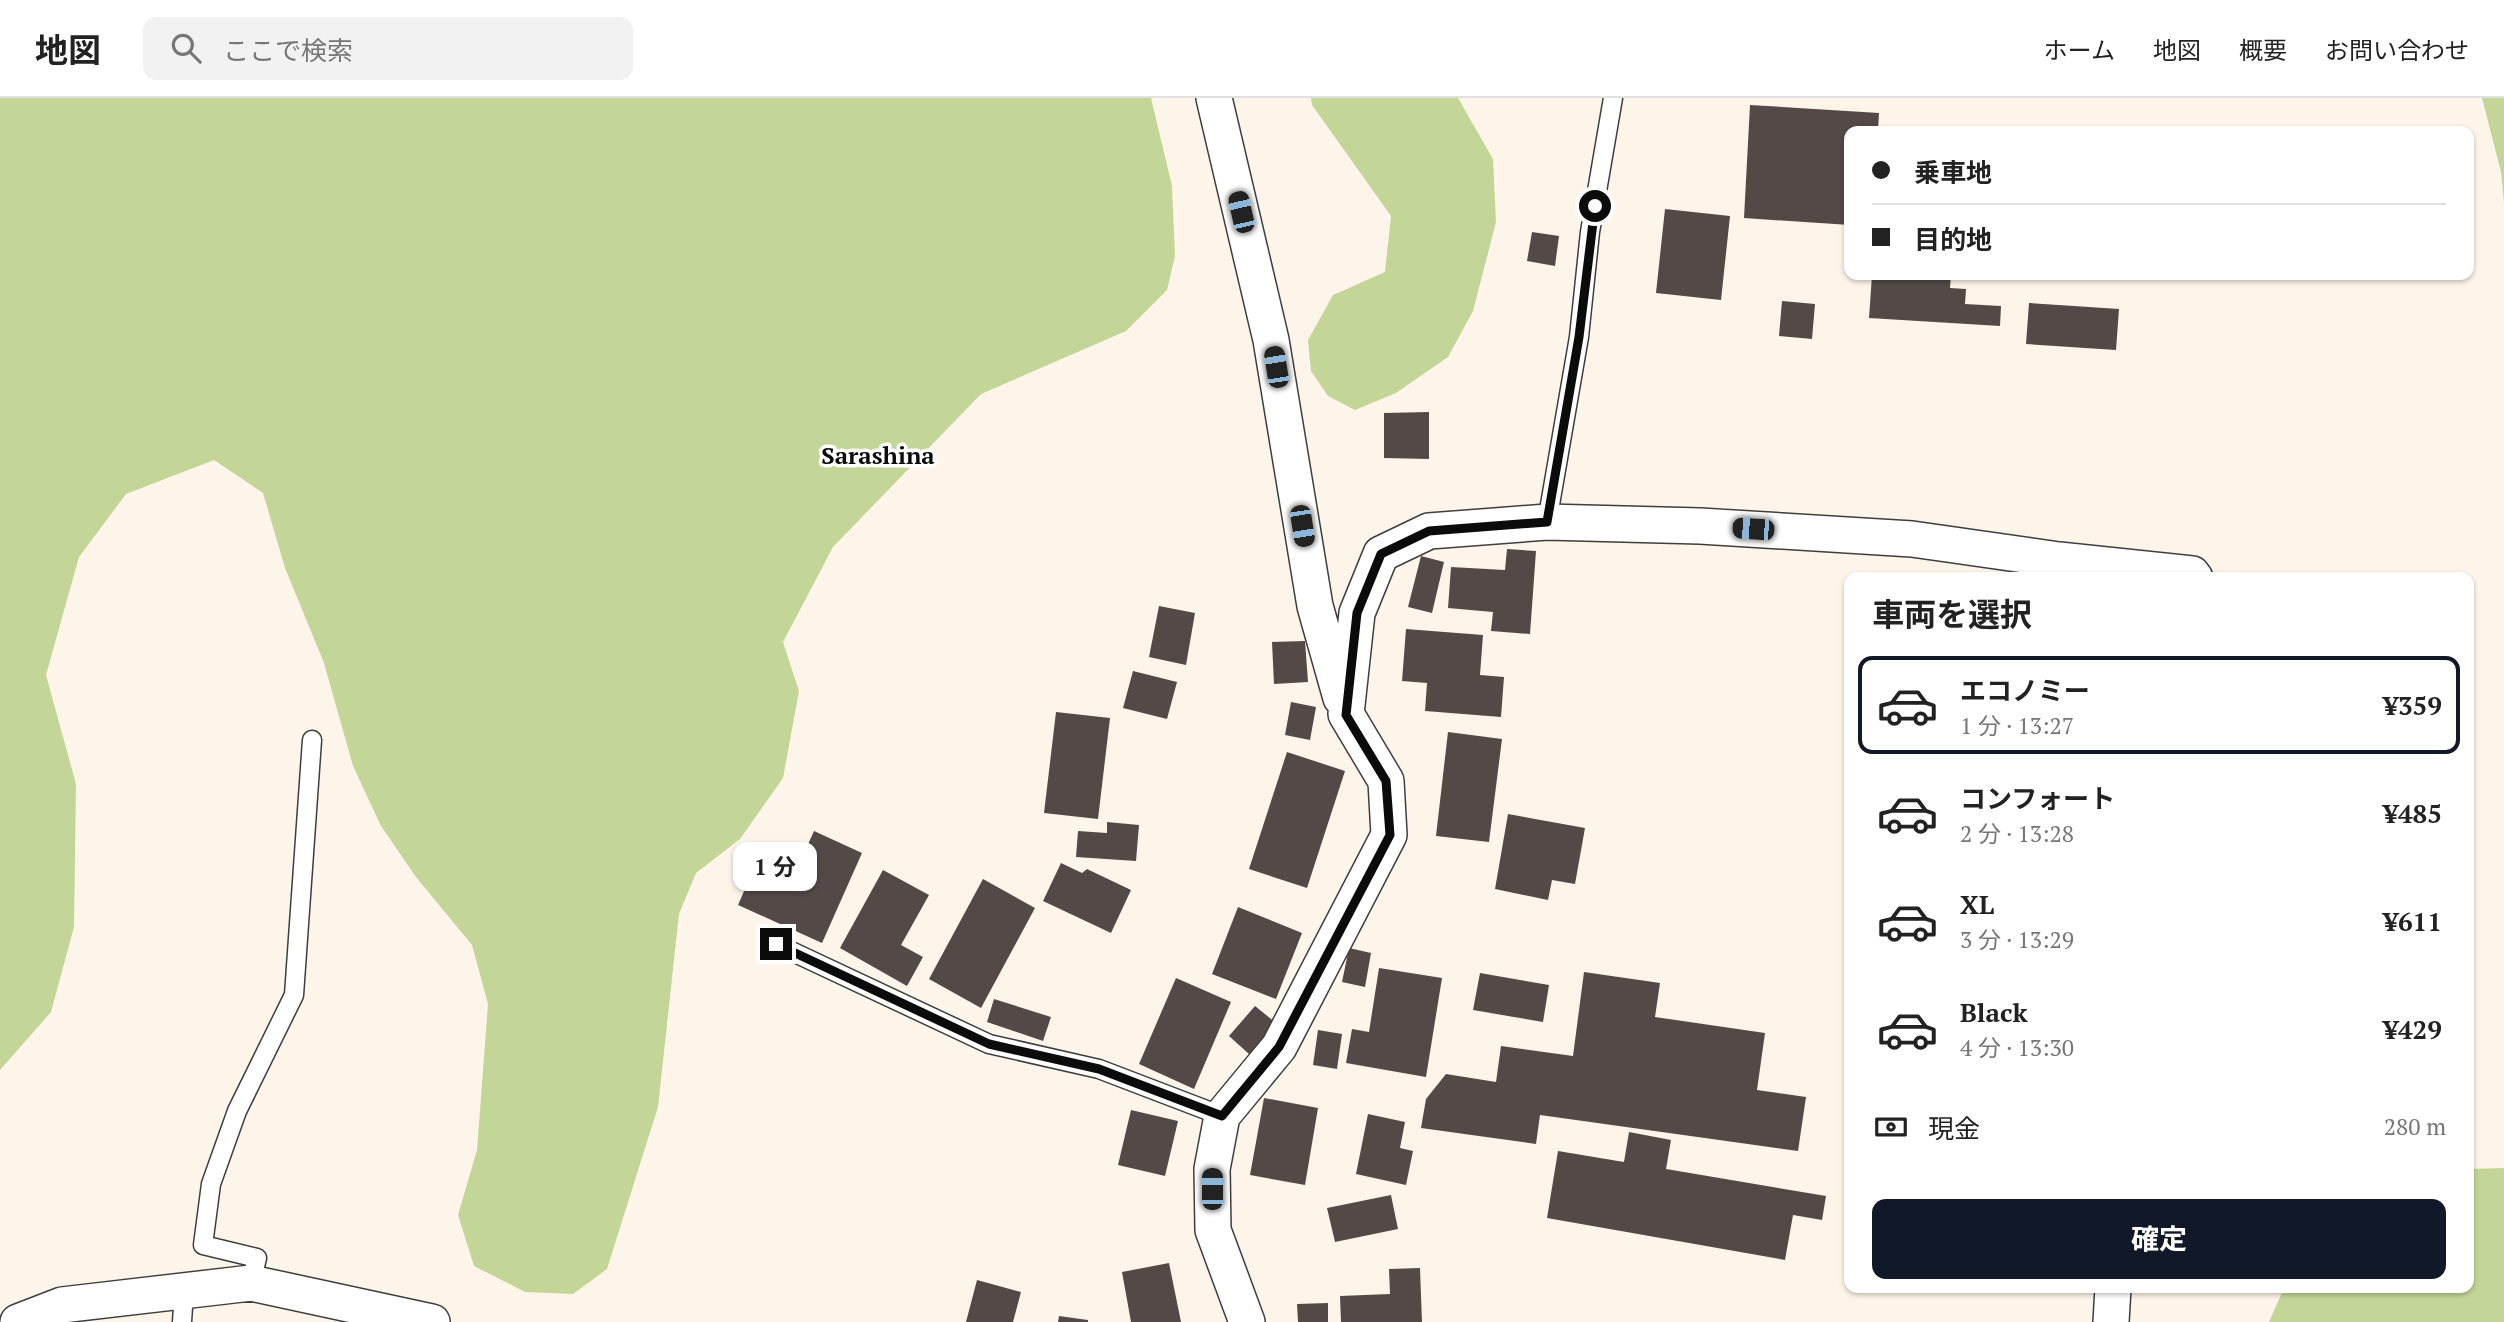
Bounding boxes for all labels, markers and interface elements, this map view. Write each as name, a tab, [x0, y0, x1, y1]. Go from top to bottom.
search box	[143, 17, 633, 80]
text: 地図	[35, 28, 101, 71]
icon: search	[167, 29, 205, 67]
text: ここで検索	[223, 33, 353, 67]
text: ホーム	[2044, 34, 2115, 66]
text: 地図	[2153, 34, 2201, 66]
text: 概要	[2239, 34, 2287, 66]
text: お問い合わせ	[2325, 34, 2469, 66]
text: 乗車地	[1914, 155, 1992, 189]
car	[1227, 189, 1256, 235]
route start	[1579, 190, 1611, 222]
text: 目的地	[1914, 222, 1992, 256]
car	[1263, 345, 1290, 389]
district label: Sarashina	[821, 439, 935, 471]
car	[1289, 504, 1316, 548]
car	[1732, 517, 1775, 541]
text: 車両を選択	[1872, 593, 2032, 635]
text: エコノミー	[1960, 673, 2090, 707]
icon: car	[1876, 674, 1939, 737]
text: ¥359	[2383, 688, 2442, 722]
text: 1 分 · 13:27	[1960, 710, 2074, 741]
text: コンフォート	[1960, 781, 2115, 815]
icon: car	[1876, 782, 1939, 845]
text: ¥485	[2383, 796, 2442, 830]
text: 2 分 · 13:28	[1960, 818, 2074, 849]
callout: 1 分	[734, 842, 818, 892]
text: 1 分	[754, 851, 796, 882]
text: XL	[1960, 887, 1994, 921]
icon: car	[1876, 890, 1939, 953]
text: ¥611	[2383, 904, 2442, 938]
text: 3 分 · 13:29	[1960, 924, 2074, 955]
route end	[760, 928, 792, 960]
text: Black	[1960, 995, 2028, 1029]
icon: car	[1876, 998, 1939, 1061]
text: ¥429	[2383, 1012, 2442, 1046]
text: 4 分 · 13:30	[1960, 1032, 2074, 1063]
icon: cash	[1872, 1108, 1910, 1146]
text: 現金	[1928, 1111, 1980, 1145]
text: 280 m	[2384, 1111, 2446, 1142]
car	[1202, 1168, 1223, 1210]
button: 確定	[1872, 1199, 2446, 1279]

